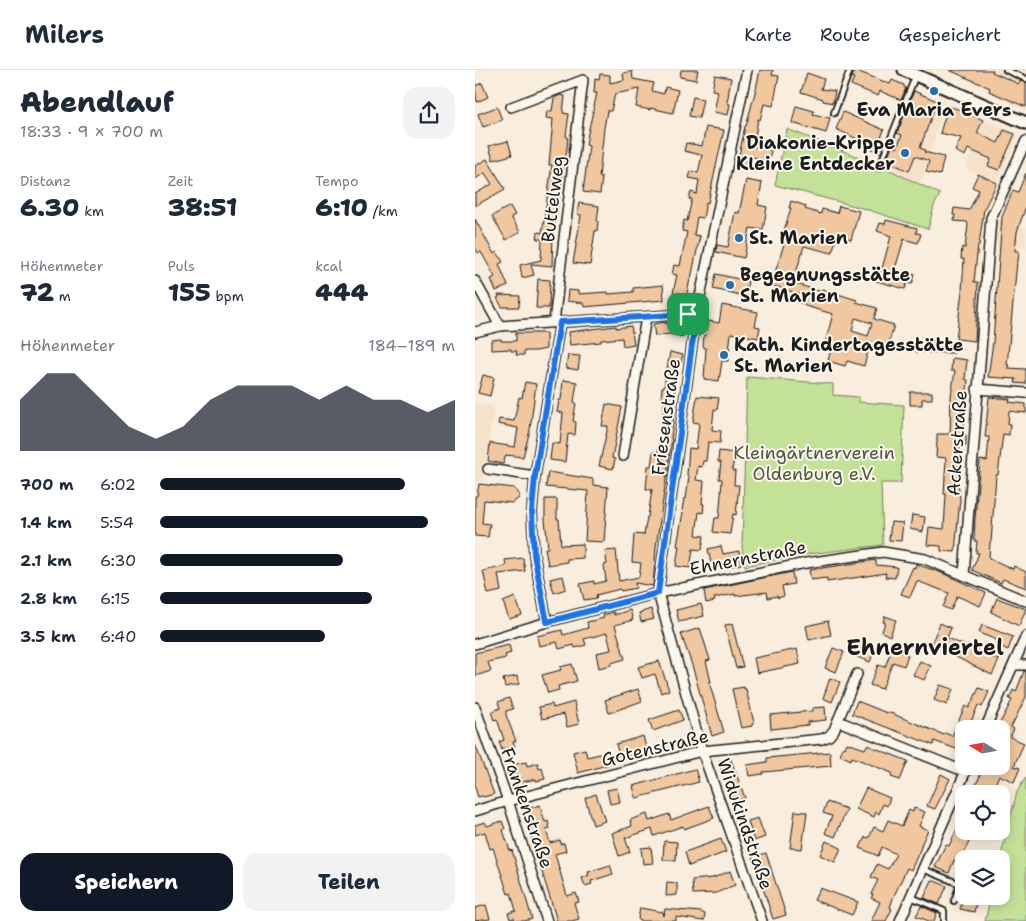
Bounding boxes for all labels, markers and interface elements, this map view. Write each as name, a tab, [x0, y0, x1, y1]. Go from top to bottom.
text: Milers	[25, 19, 104, 51]
text: Karte	[744, 23, 792, 47]
text: Route	[820, 23, 871, 47]
text: Gespeichert	[899, 23, 1001, 47]
text: Abendlauf	[20, 83, 174, 121]
marker: Eva Maria Evers	[928, 85, 940, 97]
button: share	[403, 87, 455, 139]
place label: Eva Maria Evers	[856, 98, 1012, 122]
text: 18:33 · 9 × 700 m	[20, 121, 163, 142]
place label: Diakonie-Krippe Kleine Entdecker	[736, 131, 895, 176]
marker: Diakonie-Krippe Kleine Entdecker	[899, 147, 911, 159]
street label: Buttelweg	[536, 154, 570, 244]
text: Distanz	[20, 172, 71, 190]
text: Zeit	[168, 172, 193, 190]
text: Tempo	[315, 172, 358, 190]
text: 6.30	[20, 190, 79, 224]
text: 38:51	[168, 190, 237, 224]
text: 6:10	[315, 190, 368, 224]
text: km	[79, 202, 104, 220]
text: /km	[368, 202, 398, 220]
place label: St. Marien	[749, 226, 848, 250]
marker: St. Marien	[733, 232, 745, 244]
text: Höhenmeter	[20, 257, 103, 275]
text: Puls	[168, 257, 195, 275]
text: kcal	[315, 257, 343, 275]
place label: Begegnungsstätte St. Marien	[740, 263, 911, 308]
text: 72	[20, 275, 54, 309]
text: 155	[168, 275, 211, 309]
text: 444	[315, 275, 368, 309]
marker: Begegnungsstätte St. Marien	[724, 279, 736, 291]
text: m	[54, 287, 71, 305]
text: bpm	[211, 287, 244, 305]
pin	[667, 293, 709, 335]
icon: arrive	[674, 300, 702, 328]
place label: Kath. Kindertagesstätte St. Marien	[734, 333, 964, 378]
text: Höhenmeter	[20, 335, 115, 356]
text: 184–189 m	[368, 335, 455, 356]
marker: Kath. Kindertagesstätte St. Marien	[718, 349, 730, 361]
street label: Friesenstraße	[646, 357, 686, 477]
street label: Ackerstraße	[941, 389, 973, 497]
park label: Kleingärtnerverein Oldenburg e.V.	[733, 441, 895, 486]
text: 700 m	[20, 474, 74, 495]
text: 6:02	[100, 474, 136, 495]
text: 1.4 km	[20, 512, 72, 533]
text: 5:54	[100, 512, 134, 533]
street label: Ehnernstraße	[688, 535, 808, 581]
text: 2.1 km	[20, 550, 72, 571]
text: 6:30	[100, 550, 136, 571]
text: 2.8 km	[20, 588, 77, 609]
text: 6:15	[100, 588, 130, 609]
text: 3.5 km	[20, 626, 76, 647]
text: 6:40	[100, 626, 136, 647]
district label: Ehnernviertel	[846, 633, 1004, 662]
north arrow	[955, 720, 1010, 775]
map controls	[955, 720, 1010, 905]
street label: Gotenstraße	[599, 724, 711, 772]
street label: Frankenstraße	[495, 744, 559, 872]
street label: Widukindstraße	[711, 755, 779, 893]
button: locate	[955, 785, 1010, 840]
button: layers	[955, 850, 1010, 905]
button: Speichern	[20, 853, 233, 911]
button: Teilen	[243, 853, 455, 911]

